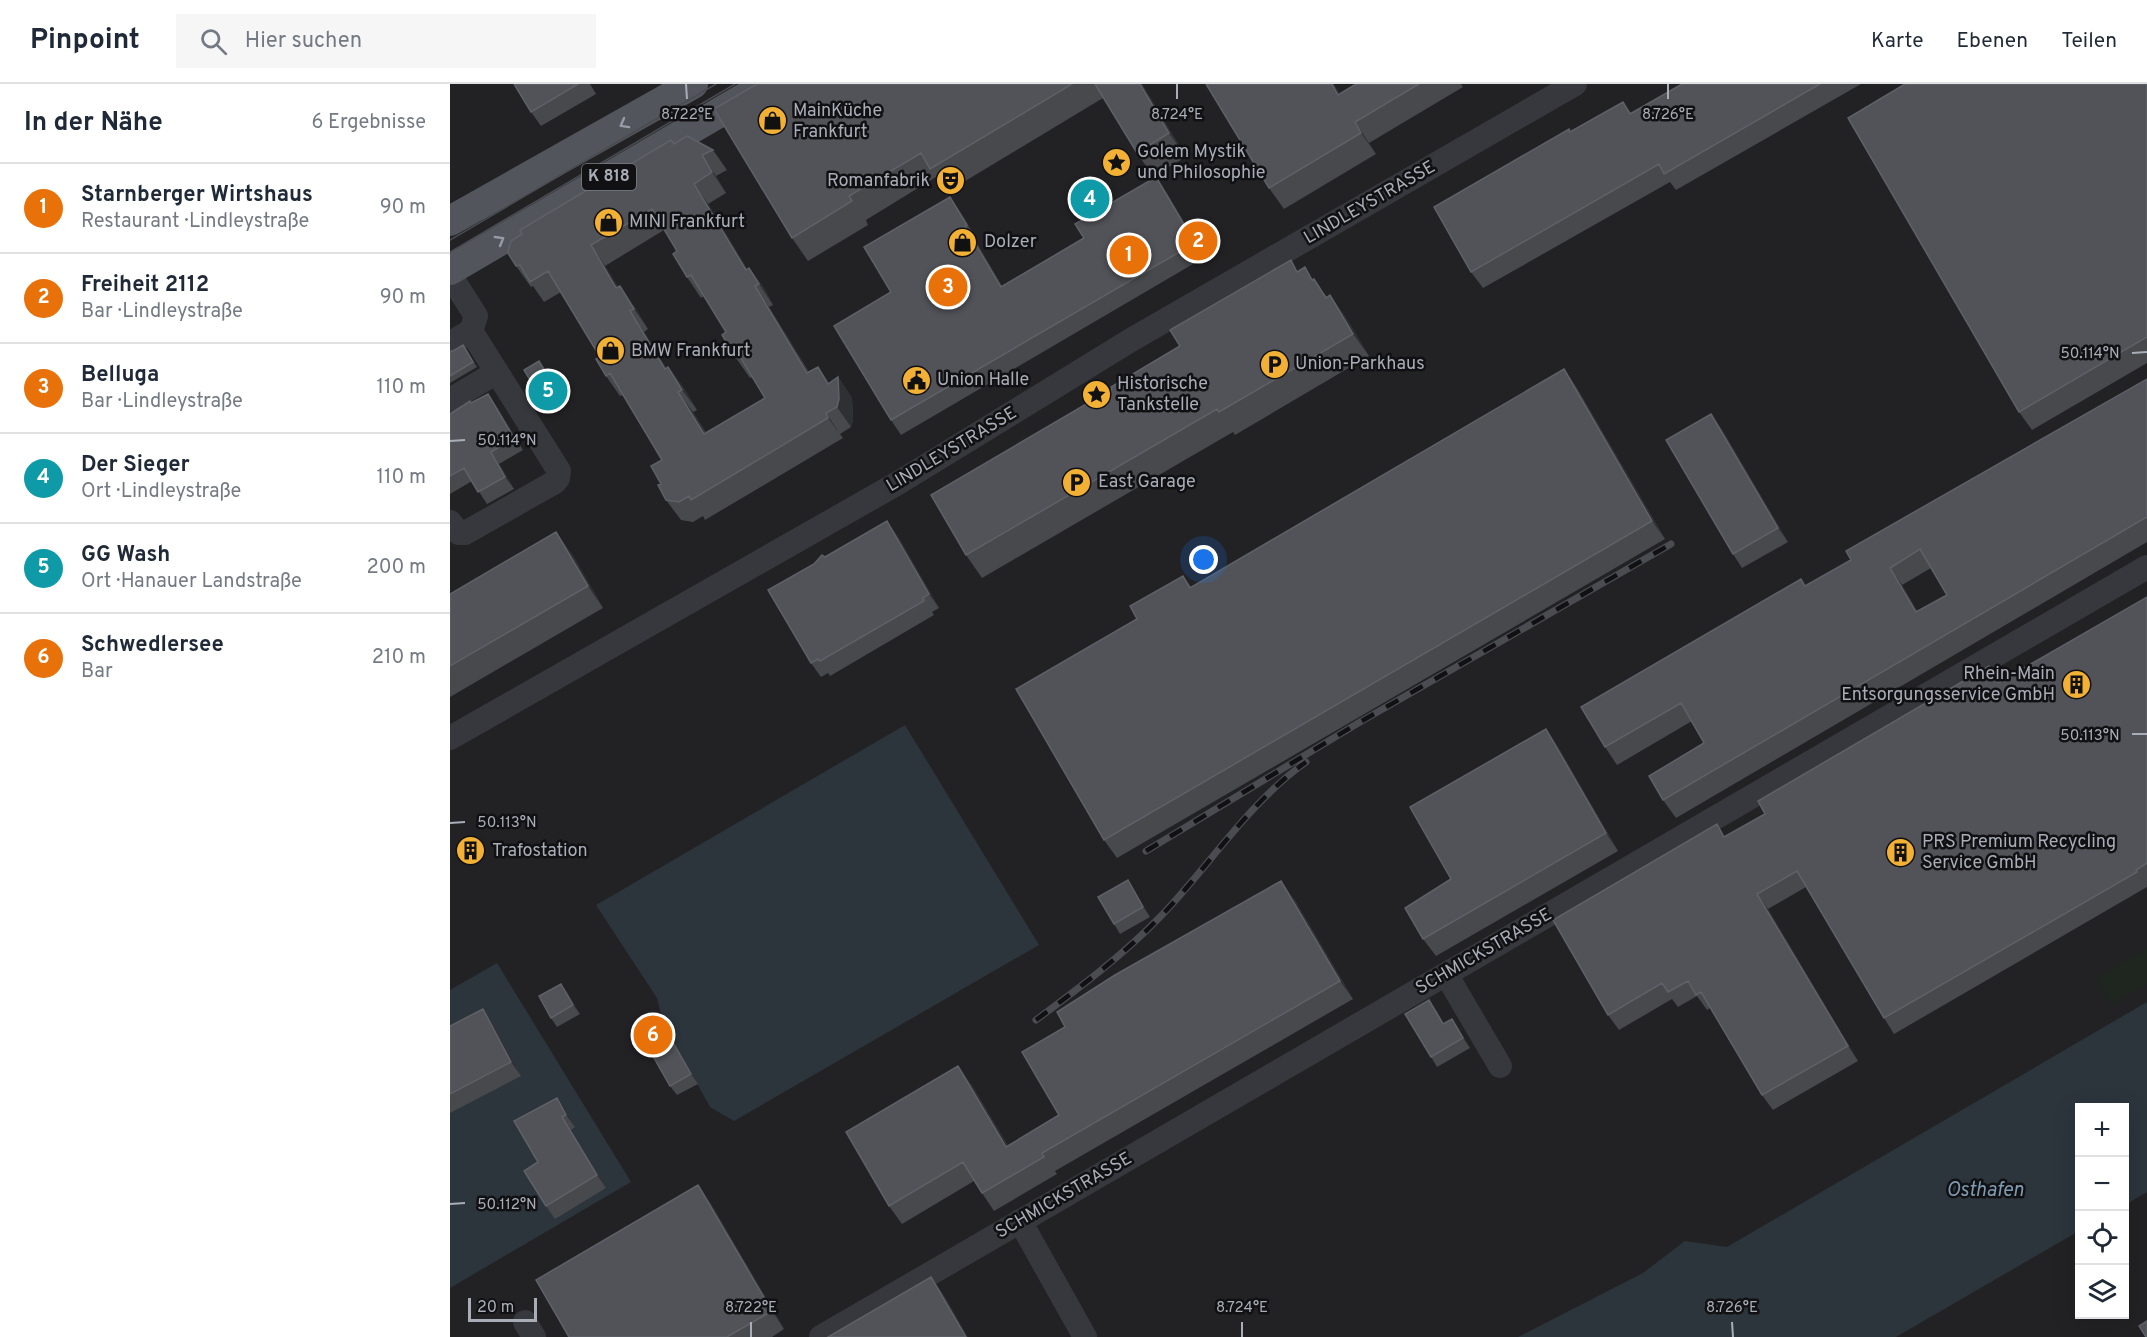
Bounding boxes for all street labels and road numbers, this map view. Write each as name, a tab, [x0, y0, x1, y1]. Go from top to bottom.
street label: LINDLEYSTRASSE	[1300, 156, 1440, 250]
road number: K 818	[582, 164, 636, 190]
street label: LINDLEYSTRASSE	[883, 402, 1021, 498]
street label: SCHMICKSTRASSE	[1412, 904, 1556, 1000]
street label: SCHMICKSTRASSE	[992, 1148, 1136, 1244]

